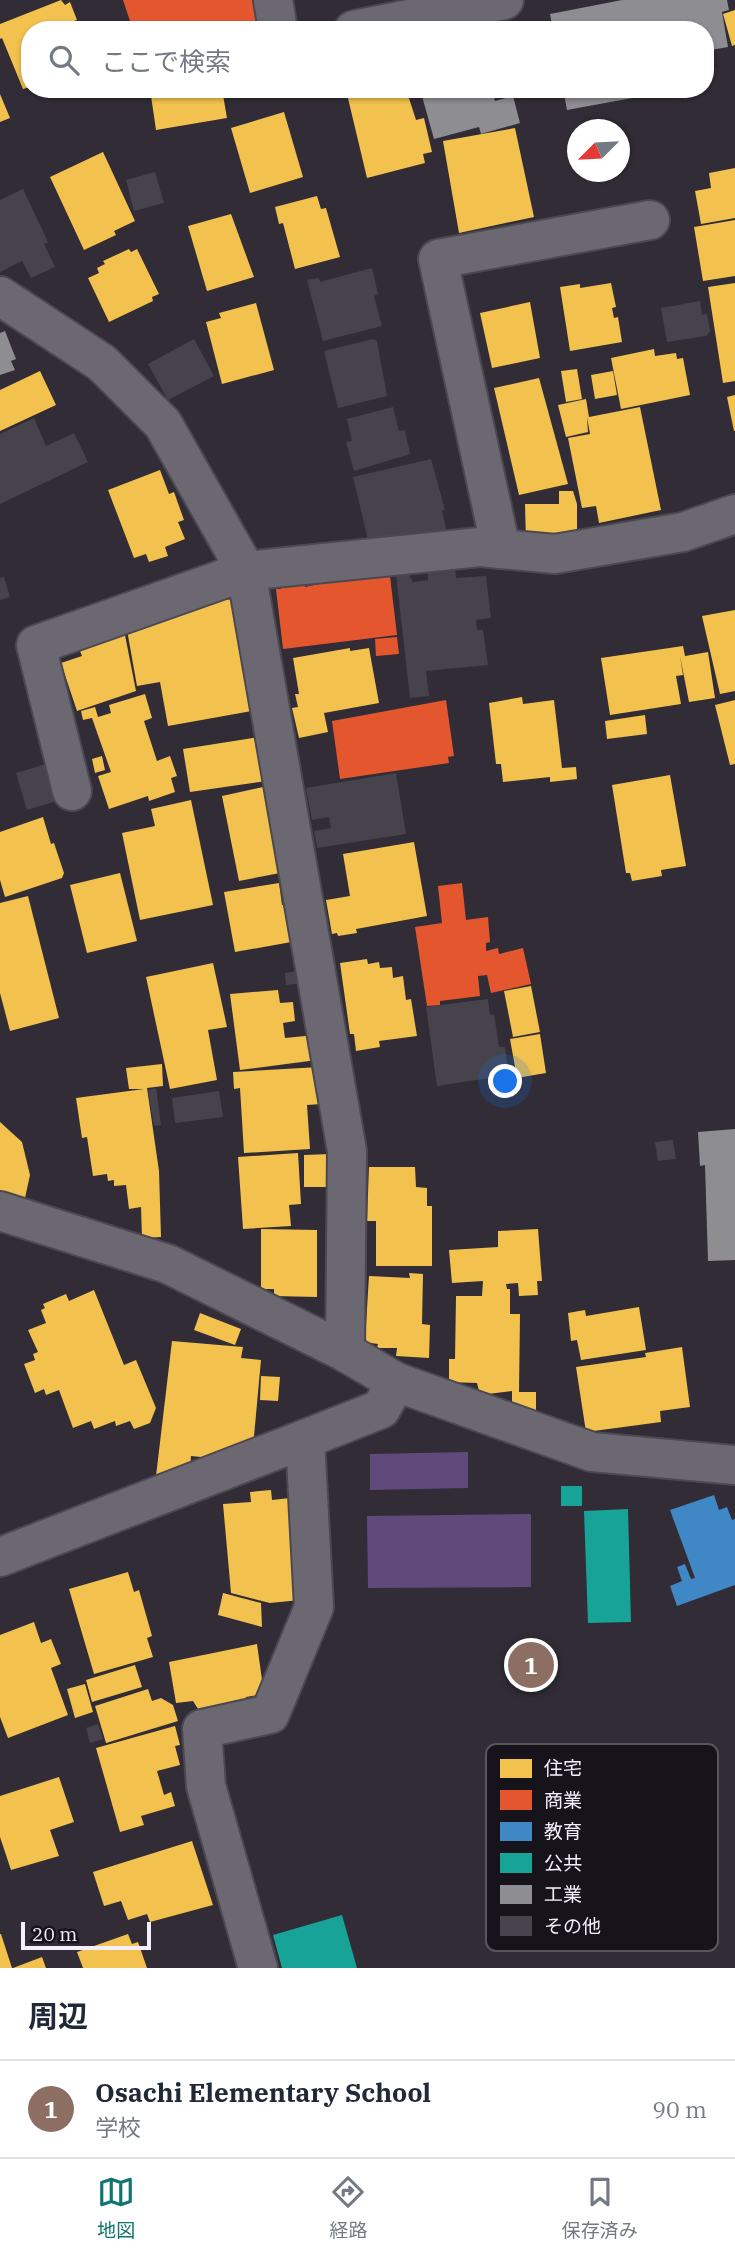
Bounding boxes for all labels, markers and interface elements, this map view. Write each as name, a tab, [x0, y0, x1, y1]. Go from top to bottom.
search box	[21, 21, 714, 98]
icon: search	[45, 41, 83, 79]
text: ここで検索	[101, 44, 231, 78]
north arrow	[567, 119, 630, 182]
your location	[488, 1064, 522, 1098]
pin: 1	[508, 1639, 554, 1691]
legend	[486, 1744, 718, 1951]
text: 住宅	[544, 1756, 582, 1780]
text: 商業	[544, 1788, 582, 1812]
text: 教育	[544, 1819, 582, 1843]
text: 公共	[544, 1851, 582, 1875]
text: 工業	[544, 1882, 582, 1906]
text: その他	[544, 1914, 601, 1938]
scale bar	[21, 1919, 150, 1951]
text: 20 m	[32, 1922, 77, 1946]
text: 周辺	[28, 1996, 88, 2035]
text: Osachi Elementary School	[95, 2075, 431, 2109]
text: 1	[44, 2094, 58, 2124]
text: 90 m	[652, 2094, 707, 2124]
text: 学校	[95, 2112, 141, 2142]
tab: 地図	[97, 2173, 135, 2242]
tab: 経路	[329, 2173, 368, 2242]
tab: 保存済み	[562, 2173, 638, 2242]

